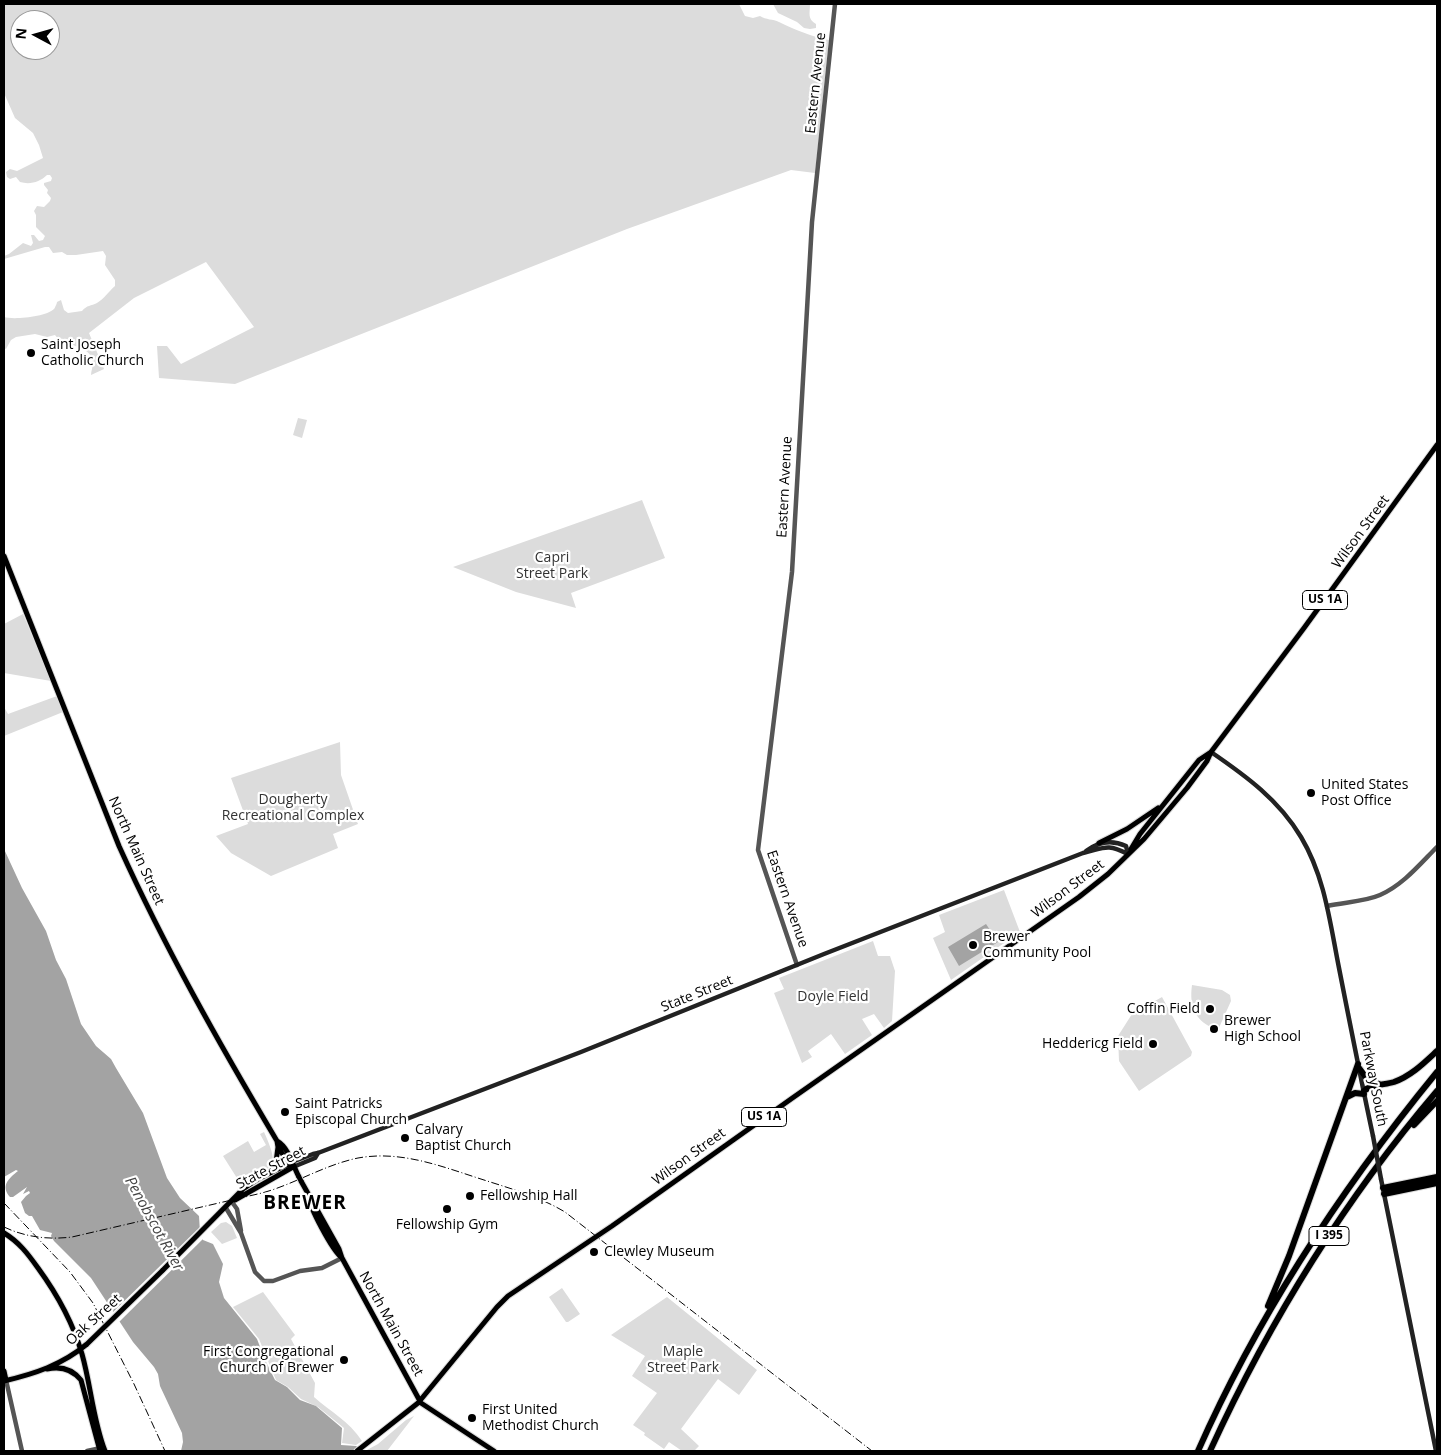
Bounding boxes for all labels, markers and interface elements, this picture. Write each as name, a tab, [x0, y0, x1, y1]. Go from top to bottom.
north arrow	[10, 10, 60, 60]
text: N	[11, 27, 31, 40]
street label: Eastern Avenue	[802, 32, 830, 134]
place label: Saint Joseph Catholic Church	[41, 337, 144, 370]
marker: Saint Joseph Catholic Church	[25, 347, 37, 359]
street label: Eastern Avenue	[774, 436, 796, 538]
street label: Wilson Street	[1329, 492, 1393, 572]
park label: Capri Street Park	[516, 550, 588, 582]
road number: US 1A	[1302, 590, 1348, 610]
place label: United States Post Office	[1321, 777, 1408, 810]
marker: United States Post Office	[1305, 787, 1317, 799]
park label: Dougherty Recreational Complex	[222, 792, 364, 824]
street label: North Main Street	[105, 794, 167, 908]
street label: Eastern Avenue	[762, 848, 812, 950]
street label: Wilson Street	[1028, 856, 1108, 922]
place label: Brewer Community Pool	[983, 929, 1091, 962]
marker: Brewer Community Pool	[967, 939, 979, 951]
street label: State Street	[659, 972, 735, 1016]
park label: Doyle Field	[797, 989, 869, 1005]
place label: Coffin Field	[1127, 1001, 1200, 1017]
marker: Coffin Field	[1204, 1003, 1216, 1015]
place label: Brewer High School	[1224, 1013, 1301, 1046]
marker: Brewer High School	[1208, 1023, 1220, 1035]
street label: Parkway South	[1356, 1030, 1390, 1128]
place label: Heddericg Field	[1042, 1036, 1143, 1052]
marker: Heddericg Field	[1147, 1038, 1159, 1050]
place label: Saint Patricks Episcopal Church	[295, 1096, 407, 1128]
marker: Saint Patricks Episcopal Church	[279, 1106, 291, 1118]
road number: US 1A	[742, 1108, 786, 1126]
place label: Calvary Baptist Church	[415, 1122, 511, 1154]
street label: Wilson Street	[649, 1125, 729, 1189]
marker: Calvary Baptist Church	[399, 1132, 411, 1144]
street label: State Street	[233, 1143, 309, 1193]
water label: Penobscot River	[121, 1174, 187, 1274]
place label: Fellowship Hall	[480, 1188, 578, 1204]
marker: Fellowship Hall	[464, 1190, 476, 1202]
district label: BREWER	[262, 1193, 348, 1215]
marker: Fellowship Gym	[441, 1203, 453, 1215]
place label: Fellowship Gym	[396, 1217, 498, 1233]
road number: I 395	[1309, 1226, 1349, 1246]
place label: Clewley Museum	[604, 1244, 714, 1260]
marker: Clewley Museum	[588, 1246, 600, 1258]
street label: North Main Street	[355, 1269, 427, 1379]
street label: Oak Street	[63, 1291, 125, 1349]
place label: First Congregational Church of Brewer	[203, 1344, 334, 1376]
park label: Maple Street Park	[647, 1344, 719, 1376]
marker: First Congregational Church of Brewer	[338, 1354, 350, 1366]
place label: First United Methodist Church	[482, 1402, 599, 1434]
marker: First United Methodist Church	[466, 1412, 478, 1424]

